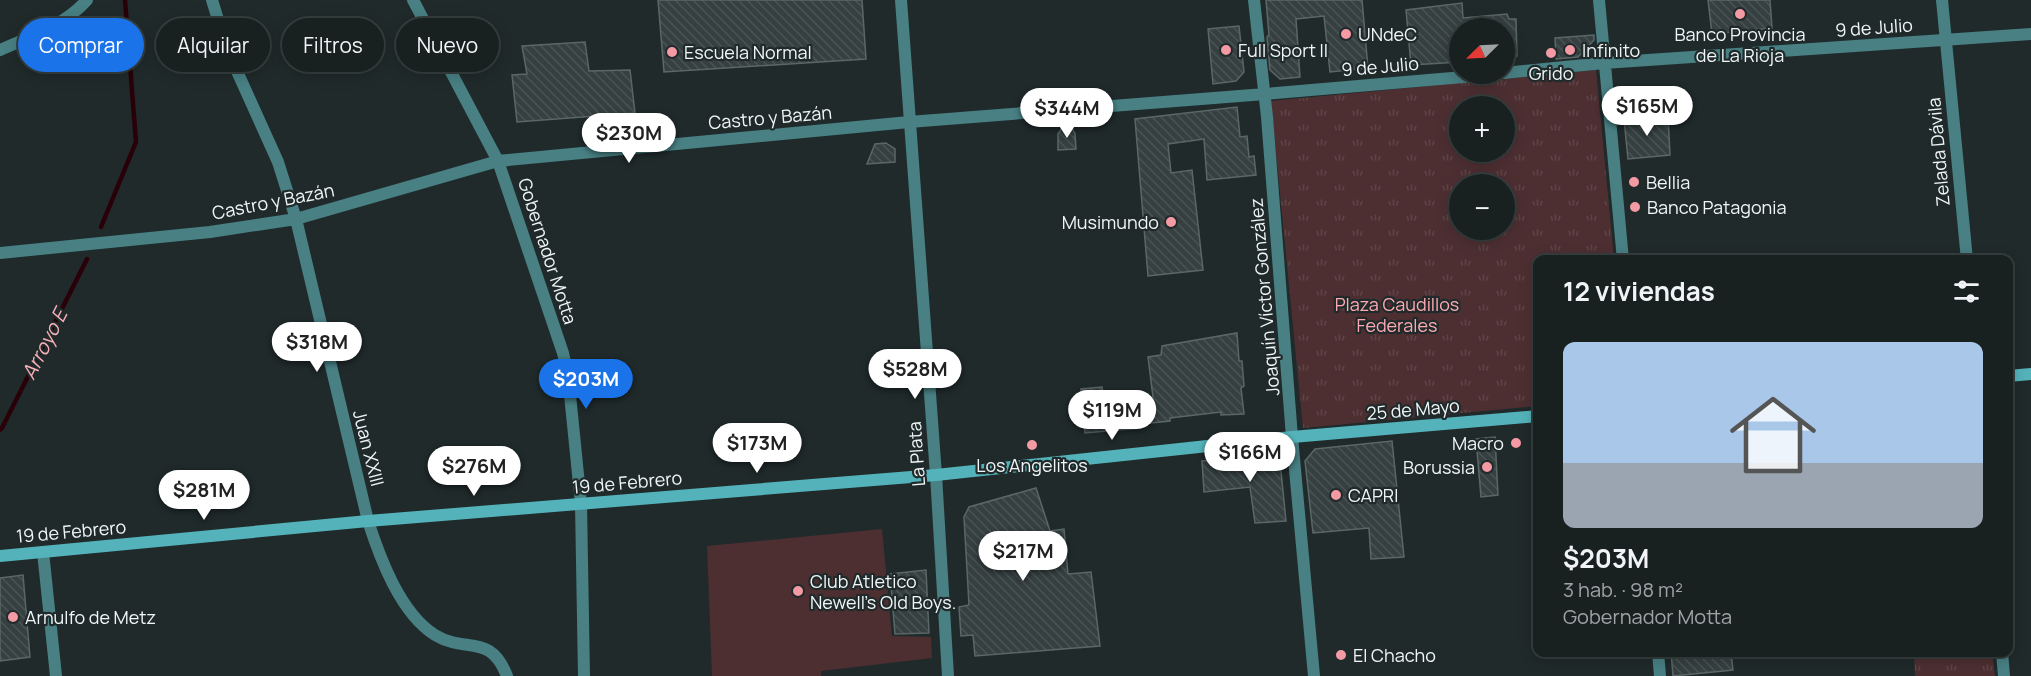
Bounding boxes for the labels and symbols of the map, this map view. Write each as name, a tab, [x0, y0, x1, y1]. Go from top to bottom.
marker: Banco Provincia de La Rioja	[1733, 7, 1747, 21]
street label: 9 de Julio	[1834, 12, 1914, 42]
north arrow	[1449, 18, 1515, 84]
place label: UNdeC	[1358, 22, 1417, 46]
place label: Banco Provincia de La Rioja	[1675, 22, 1805, 67]
marker: UNdeC	[1339, 27, 1353, 41]
place label: Full Sport II	[1238, 38, 1328, 62]
place label: Infinito	[1582, 38, 1640, 62]
place label: Escuela Normal	[684, 40, 812, 64]
marker: Full Sport II	[1219, 43, 1233, 57]
marker: Infinito	[1563, 43, 1577, 57]
marker: Escuela Normal	[665, 45, 679, 59]
marker: Grido	[1544, 46, 1558, 60]
street label: 9 de Julio	[1340, 51, 1420, 81]
place label: Grido	[1529, 61, 1573, 85]
pin: $165M	[1605, 86, 1689, 137]
pin: $344M	[1025, 88, 1109, 139]
street label: Zelada Dávila	[1921, 96, 1955, 208]
street label: Castro y Bazán	[707, 100, 833, 134]
pin: $230M	[587, 113, 671, 164]
place label: Bellia	[1646, 170, 1690, 194]
street label: Gobernador Motta	[513, 175, 583, 327]
marker: Bellia	[1627, 175, 1641, 189]
street label: Castro y Bazán	[210, 177, 336, 225]
place label: Banco Patagonia	[1647, 195, 1786, 219]
street label: Joaquín Víctor González	[1243, 197, 1285, 397]
marker: Banco Patagonia	[1628, 200, 1642, 214]
place label: Musimundo	[1062, 210, 1159, 234]
marker: Musimundo	[1164, 215, 1178, 229]
park label: Plaza Caudillos Federales	[1335, 292, 1459, 337]
water label: Arroyo E	[15, 301, 75, 384]
pin: $318M	[275, 322, 359, 373]
pin: $528M	[873, 349, 957, 400]
pin: $203M	[544, 359, 628, 410]
pin: $119M	[1070, 390, 1154, 441]
street label: 25 de Mayo	[1365, 393, 1461, 425]
street label: Juan XXIII	[348, 407, 390, 489]
street label: La Plata	[902, 421, 930, 487]
pin: $173M	[715, 423, 799, 474]
place label: Macro	[1452, 431, 1504, 455]
pin: $166M	[1208, 432, 1292, 483]
marker: Macro	[1509, 436, 1523, 450]
marker: Los Angelitos	[1025, 438, 1039, 452]
pin: $276M	[432, 446, 516, 497]
place label: Los Angelitos	[976, 453, 1088, 477]
place label: Borussia	[1403, 455, 1475, 479]
marker: Borussia	[1480, 460, 1494, 474]
street label: 19 de Febrero	[571, 465, 683, 499]
pin: $281M	[162, 470, 246, 521]
place label: CAPRI	[1348, 483, 1398, 507]
marker: CAPRI	[1329, 488, 1343, 502]
street label: 19 de Febrero	[15, 514, 127, 548]
pin: $217M	[981, 531, 1065, 582]
place label: Club Atletico Newell's Old Boys.	[810, 569, 956, 614]
marker: Club Atletico Newell's Old Boys.	[791, 584, 805, 598]
place label: Arnulfo de Metz	[25, 605, 156, 629]
marker: Arnulfo de Metz	[6, 610, 20, 624]
place label: El Chacho	[1353, 643, 1436, 667]
marker: El Chacho	[1334, 648, 1348, 662]

